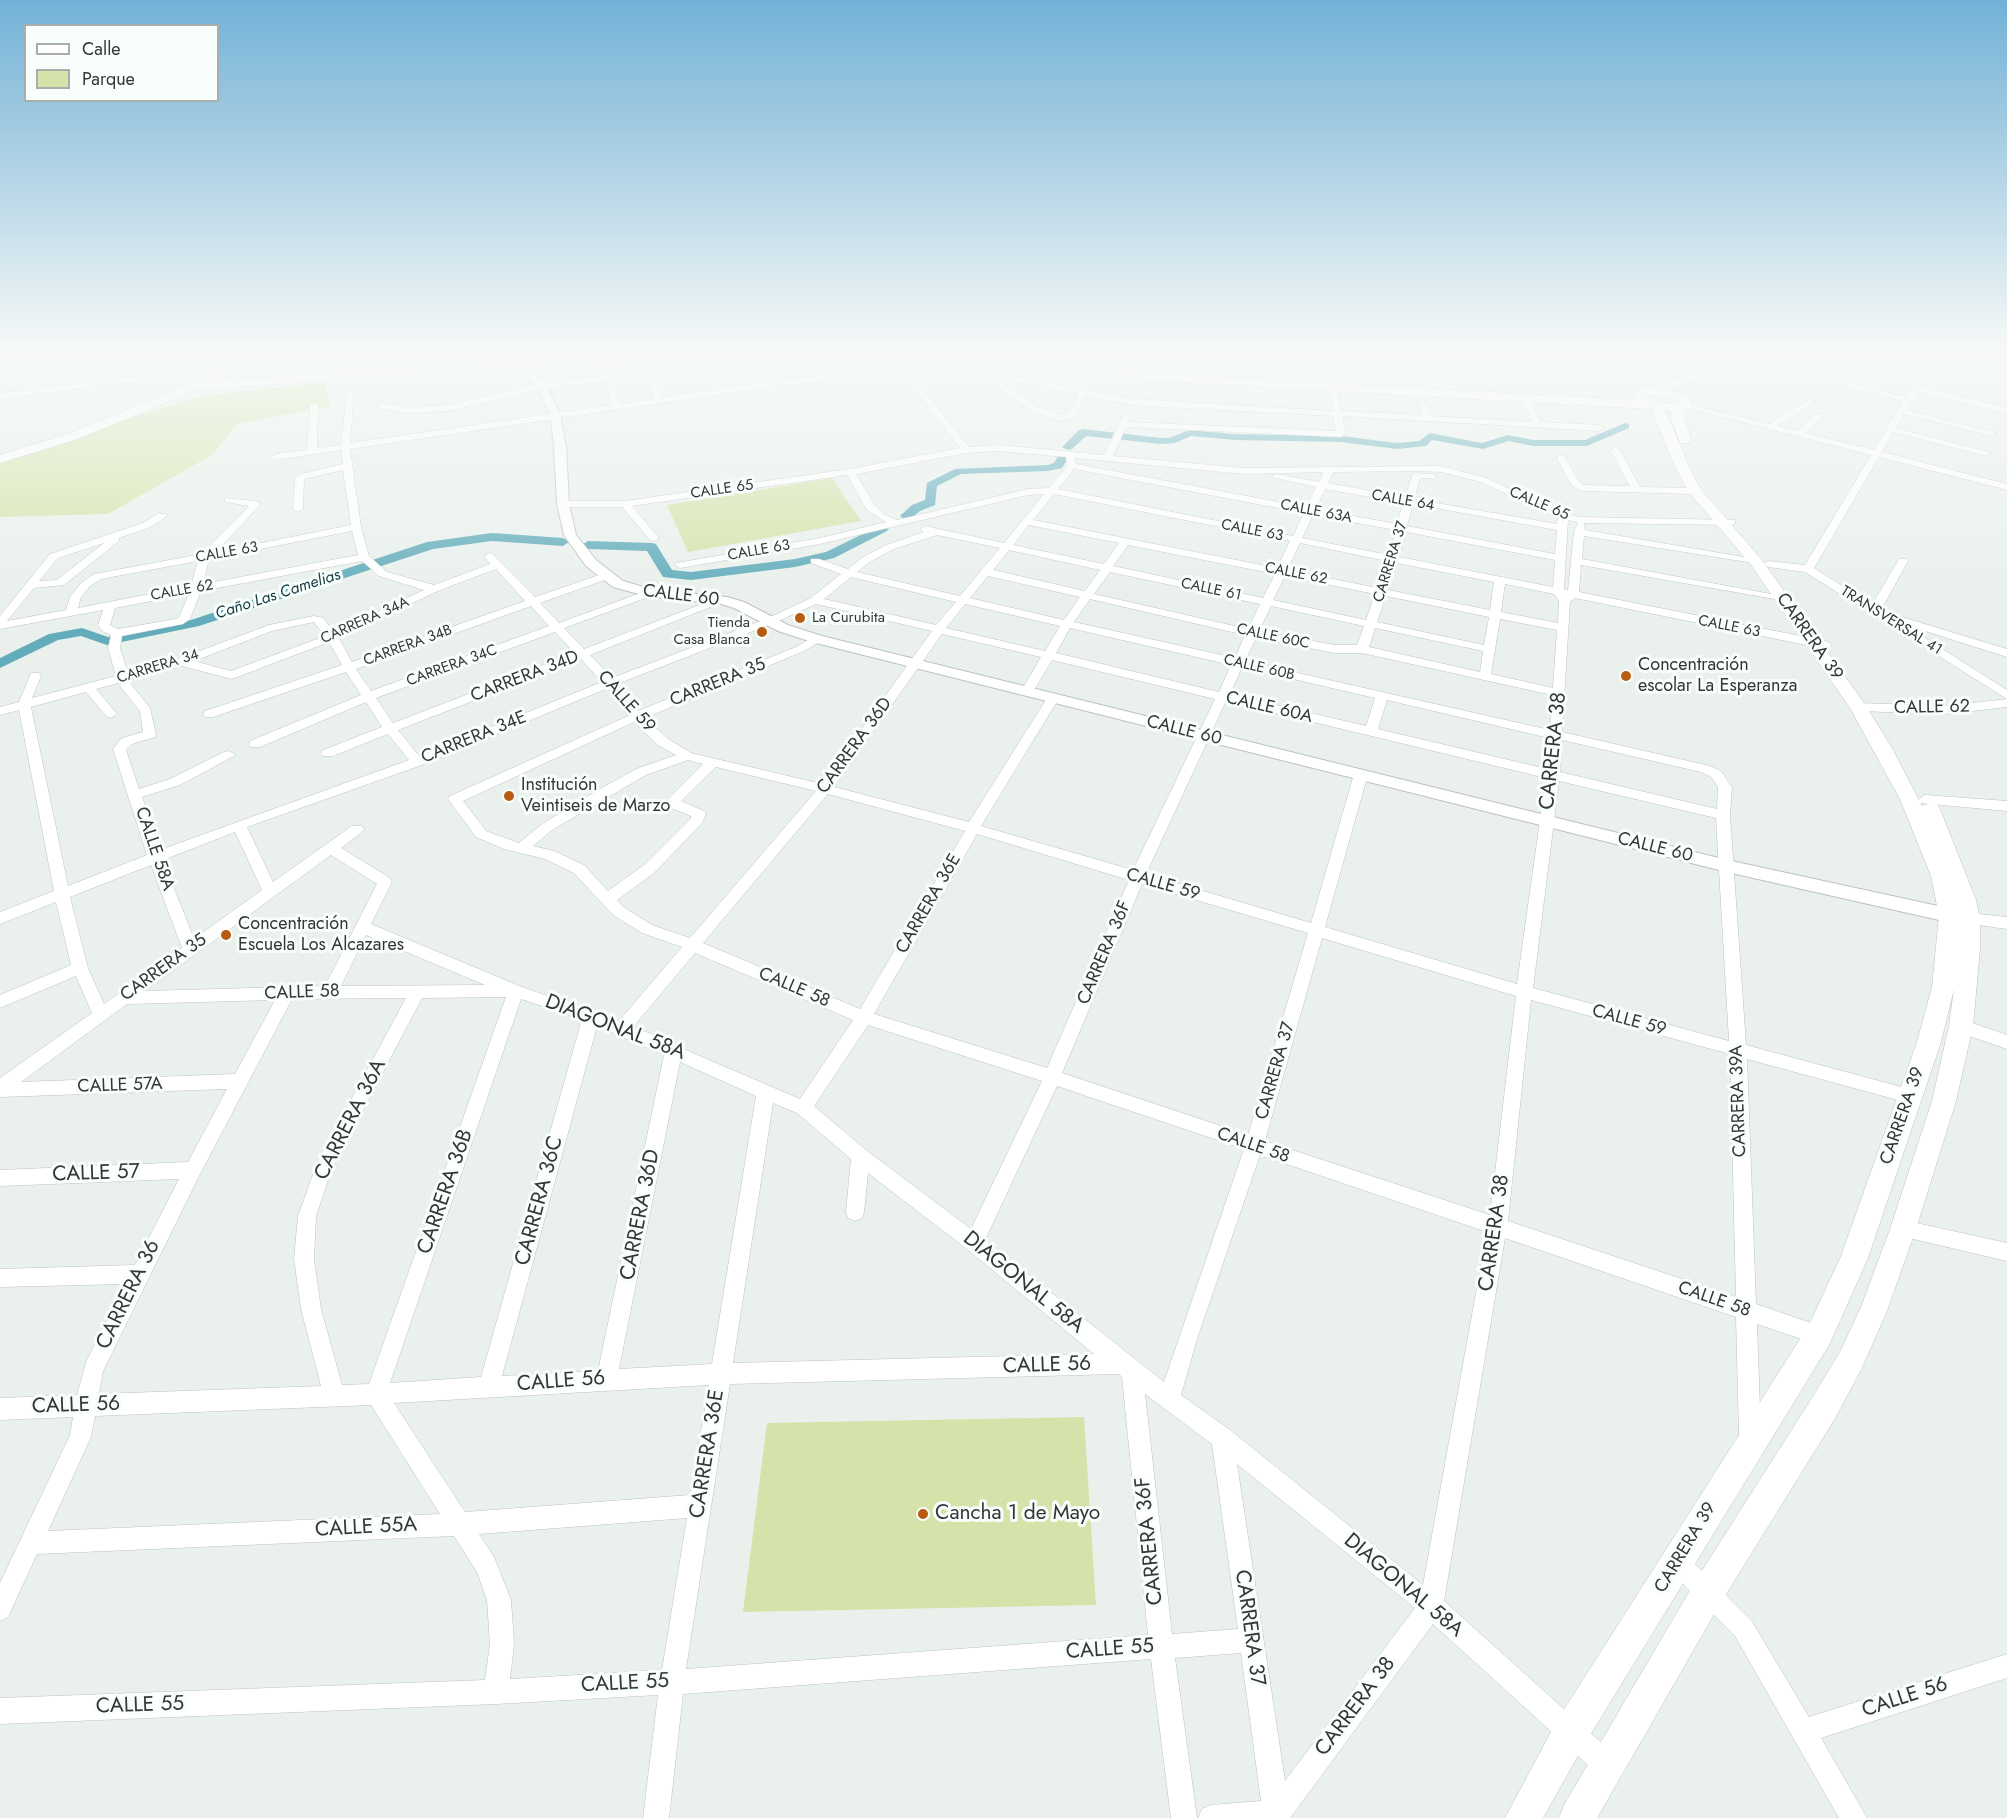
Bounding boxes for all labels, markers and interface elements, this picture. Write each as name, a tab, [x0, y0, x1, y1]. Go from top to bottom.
legend	[24, 24, 219, 102]
text: Calle	[82, 36, 121, 62]
text: Parque	[82, 66, 135, 92]
street label: CALLE 65	[689, 477, 755, 503]
street label: CALLE 65	[1506, 483, 1572, 525]
street label: CALLE 64	[1370, 487, 1436, 515]
street label: CALLE 63A	[1279, 496, 1353, 528]
street label: CALLE 63	[1219, 516, 1285, 546]
street label: CARRERA 37	[1370, 519, 1412, 605]
street label: CALLE 63	[726, 537, 792, 565]
street label: CALLE 63	[194, 539, 260, 567]
street label: CALLE 62	[1263, 559, 1329, 589]
water label: Caño Las Camelias	[213, 566, 343, 624]
street label: CALLE 61	[1179, 575, 1243, 605]
street label: CALLE 62	[149, 577, 215, 605]
street label: CALLE 60	[642, 581, 720, 611]
street label: TRANSVERSAL 41	[1837, 582, 1945, 660]
street label: CARRERA 39	[1771, 589, 1847, 685]
street label: CARRERA 34A	[318, 594, 412, 648]
place label: La Curubita	[812, 609, 885, 627]
marker: La Curubita	[793, 611, 807, 625]
street label: CALLE 63	[1696, 612, 1762, 642]
place label: Tienda Casa Blanca	[673, 614, 750, 649]
street label: CALLE 60C	[1235, 620, 1311, 654]
street label: CARRERA 34B	[361, 622, 455, 670]
marker: Tienda Casa Blanca	[755, 625, 769, 639]
street label: CARRERA 34C	[404, 641, 500, 691]
street label: CARRERA 34	[115, 646, 201, 688]
street label: CARRERA 34D	[468, 647, 582, 707]
street label: CALLE 60B	[1222, 651, 1296, 685]
street label: CARRERA 35	[667, 654, 769, 712]
place label: Concentración escolar La Esperanza	[1638, 655, 1797, 698]
street label: CALLE 59	[593, 667, 659, 737]
marker: Concentración escolar La Esperanza	[1619, 669, 1633, 683]
street label: CALLE 60A	[1223, 688, 1315, 728]
street label: CARRERA 38	[1535, 691, 1573, 811]
street label: CARRERA 36D	[813, 694, 897, 798]
street label: CALLE 62	[1894, 697, 1970, 719]
street label: CARRERA 34E	[418, 707, 530, 769]
street label: CALLE 60	[1144, 711, 1224, 751]
place label: Institución Veintiseis de Marzo	[521, 775, 670, 818]
marker: Institución Veintiseis de Marzo	[502, 789, 516, 803]
street label: CALLE 58A	[130, 804, 178, 894]
street label: CALLE 60	[1615, 828, 1695, 868]
street label: CARRERA 36E	[892, 850, 966, 958]
street label: CALLE 59	[1124, 864, 1202, 906]
street label: CARRERA 36F	[1073, 898, 1137, 1008]
place label: Concentración Escuela Los Alcazares	[238, 914, 404, 956]
marker: Concentración Escuela Los Alcazares	[219, 928, 233, 942]
street label: CARRERA 35	[117, 929, 211, 1007]
street label: CALLE 58	[755, 963, 833, 1013]
street label: CALLE 58	[264, 981, 340, 1005]
street label: DIAGONAL 58A	[541, 990, 689, 1066]
street label: CALLE 59	[1590, 1001, 1668, 1041]
street label: CARRERA 37	[1252, 1020, 1300, 1122]
street label: CARRERA 39A	[1726, 1045, 1752, 1157]
street label: CARRERA 36A	[310, 1055, 392, 1185]
street label: CARRERA 39	[1876, 1064, 1930, 1168]
street label: CALLE 57A	[77, 1074, 163, 1098]
street label: CALLE 58	[1214, 1124, 1292, 1168]
street label: CARRERA 36B	[413, 1126, 479, 1258]
street label: CARRERA 36C	[511, 1134, 569, 1268]
street label: CARRERA 36D	[616, 1147, 666, 1283]
street label: CALLE 57	[52, 1160, 140, 1188]
street label: CARRERA 38	[1474, 1173, 1516, 1293]
street label: DIAGONAL 58A	[957, 1227, 1089, 1339]
street label: CARRERA 36	[92, 1236, 166, 1354]
street label: CALLE 58	[1675, 1278, 1753, 1322]
street label: CALLE 56	[1002, 1352, 1092, 1380]
street label: CALLE 56	[516, 1366, 606, 1398]
street label: CARRERA 36E	[685, 1388, 731, 1520]
street label: CALLE 56	[31, 1392, 121, 1420]
street label: CARRERA 36F	[1131, 1476, 1169, 1606]
street label: CARRERA 39	[1651, 1499, 1721, 1597]
place label: Cancha 1 de Mayo	[935, 1501, 1100, 1527]
marker: Cancha 1 de Mayo	[916, 1507, 930, 1521]
street label: CALLE 55A	[314, 1513, 418, 1543]
street label: DIAGONAL 58A	[1338, 1529, 1468, 1643]
street label: CARRERA 37	[1228, 1568, 1270, 1688]
street label: CALLE 55	[1065, 1634, 1155, 1666]
street label: CARRERA 38	[1310, 1652, 1402, 1762]
street label: CALLE 55	[580, 1669, 670, 1699]
street label: CALLE 56	[1859, 1672, 1951, 1724]
street label: CALLE 55	[95, 1692, 185, 1720]

